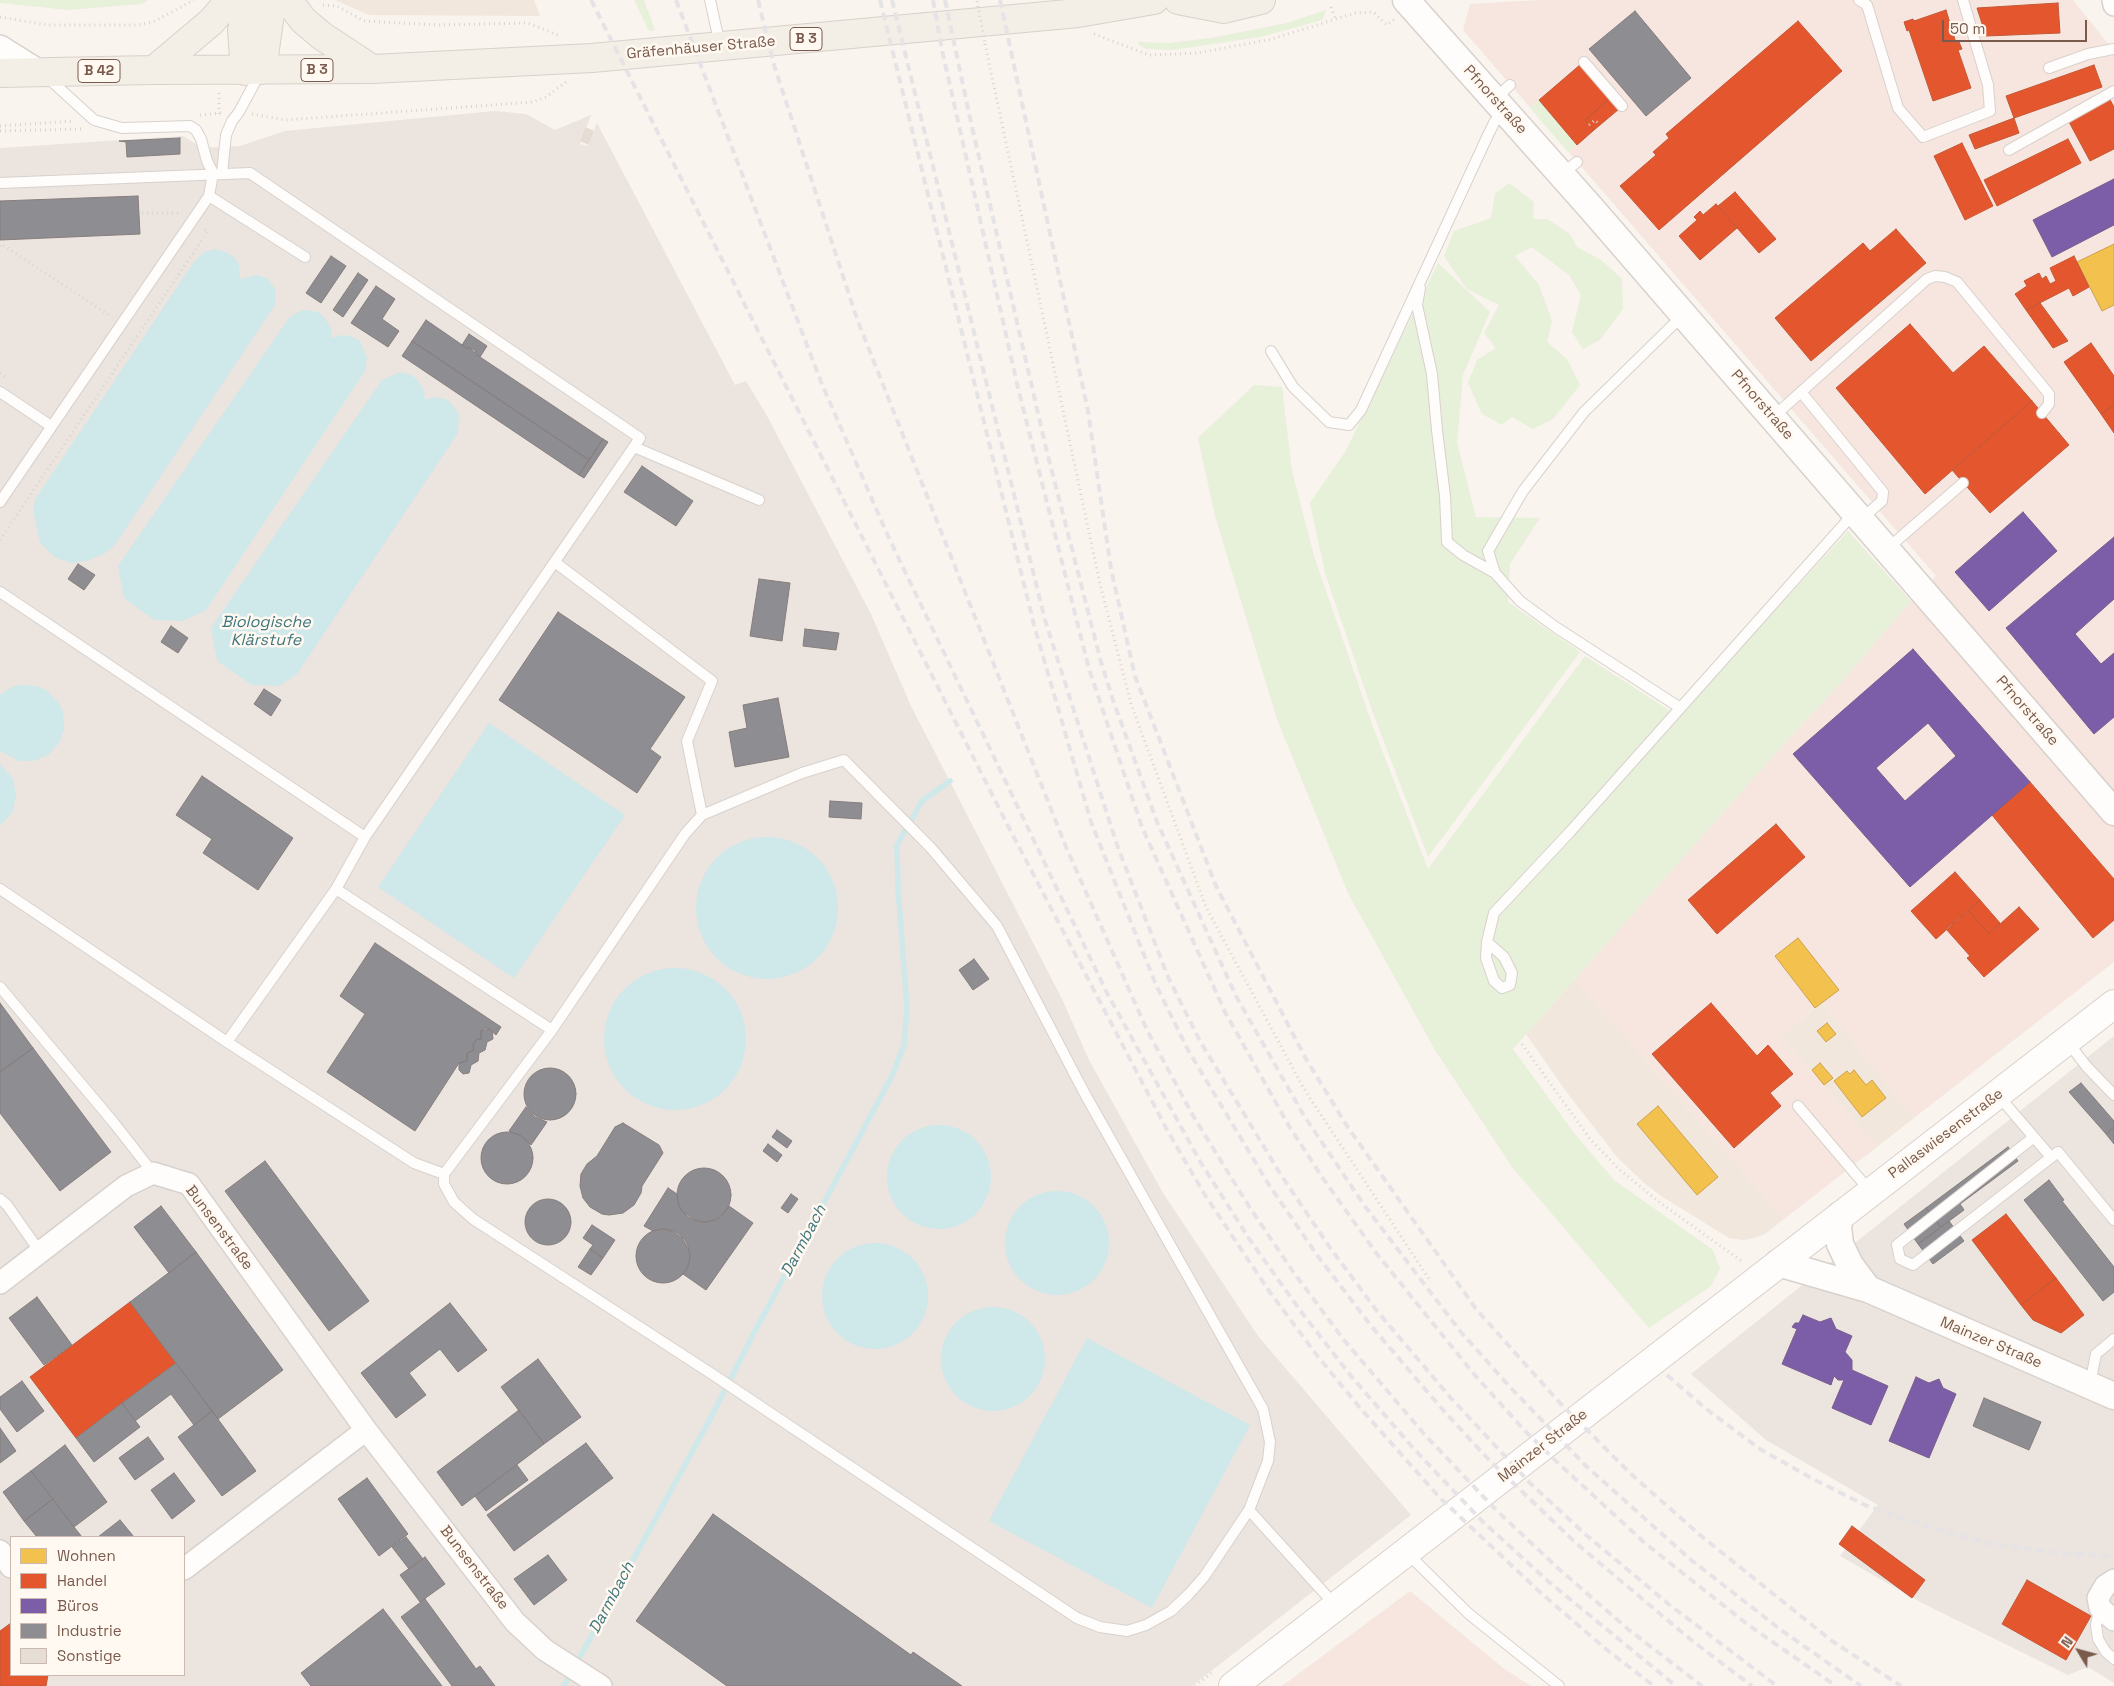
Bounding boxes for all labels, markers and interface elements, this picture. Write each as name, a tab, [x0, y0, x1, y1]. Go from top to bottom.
scale bar	[1944, 10, 2089, 42]
text: 50 m	[1950, 19, 1985, 38]
road number: B 3	[790, 28, 822, 50]
street label: Gräfenhäuser Straße	[626, 33, 776, 63]
road number: B 3	[301, 58, 333, 82]
road number: B 42	[78, 59, 120, 82]
street label: Pfnorstraße	[1459, 62, 1531, 138]
street label: Pfnorstraße	[1727, 366, 1797, 444]
water label: Biologische Klärstufe	[221, 613, 311, 651]
street label: Pfnorstraße	[1992, 672, 2062, 750]
street label: Pallaswiesenstraße	[1885, 1085, 2007, 1183]
street label: Bunsenstraße	[181, 1182, 257, 1274]
water label: Darmbach	[777, 1202, 831, 1280]
street label: Mainzer Straße	[1937, 1313, 2045, 1373]
street label: Mainzer Straße	[1495, 1405, 1591, 1487]
street label: Bunsenstraße	[436, 1523, 512, 1613]
legend	[10, 1536, 185, 1676]
text: Wohnen	[57, 1546, 116, 1565]
water label: Darmbach	[585, 1559, 639, 1637]
text: Handel	[57, 1571, 107, 1590]
text: Büros	[57, 1596, 99, 1615]
text: Industrie	[57, 1621, 122, 1640]
north arrow	[2054, 1626, 2104, 1676]
text: N	[2057, 1633, 2077, 1651]
text: Sonstige	[57, 1646, 121, 1665]

